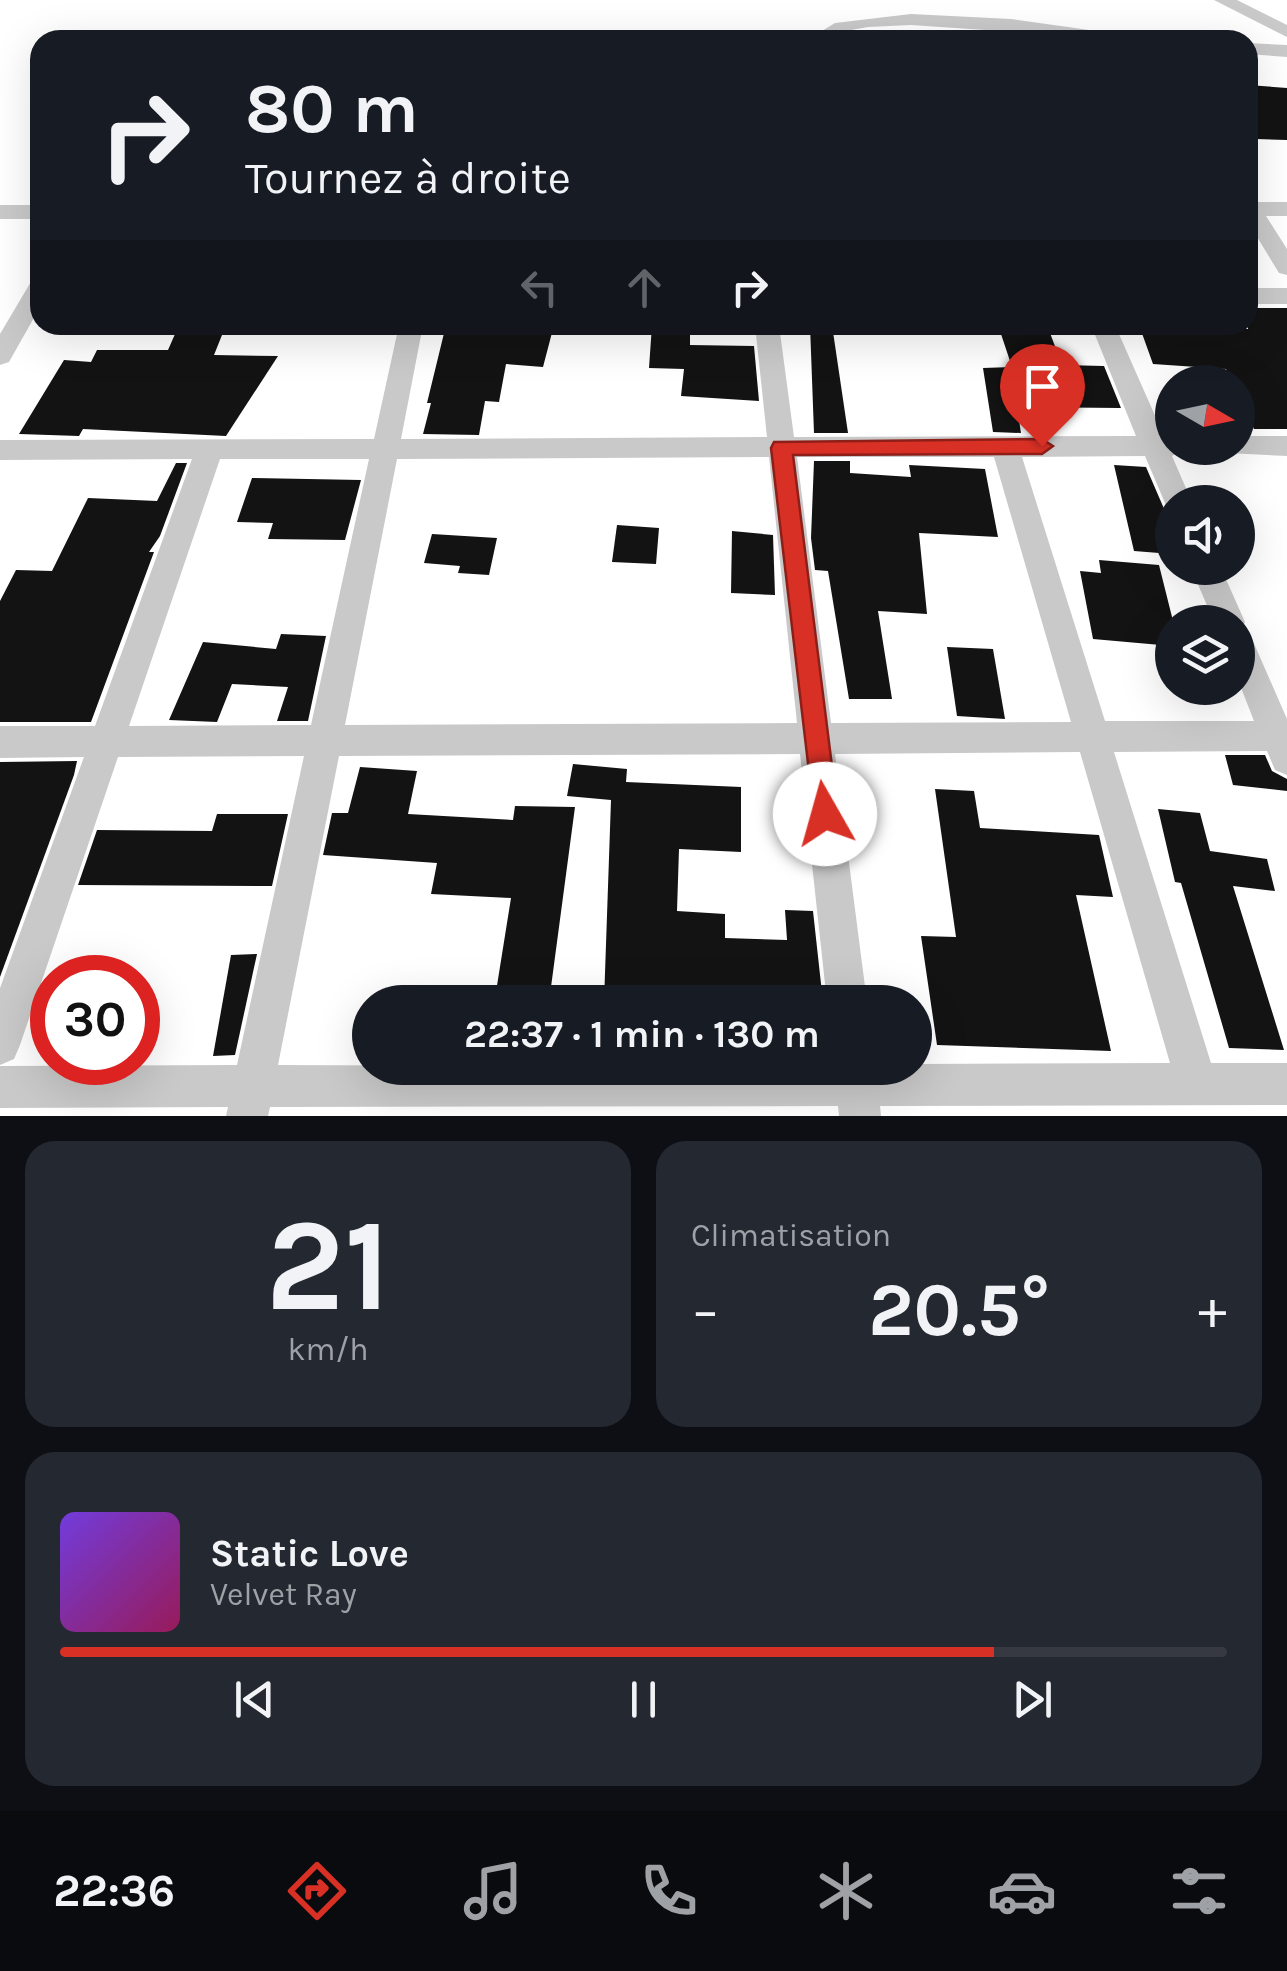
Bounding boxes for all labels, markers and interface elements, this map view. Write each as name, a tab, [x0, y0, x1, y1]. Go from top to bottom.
text: 80 m	[245, 68, 419, 150]
icon: right	[80, 70, 210, 200]
text: Tournez à droite	[245, 152, 571, 204]
icon: left	[512, 260, 567, 315]
icon: ahead	[617, 260, 672, 315]
icon: right	[722, 260, 777, 315]
pin	[1000, 344, 1085, 447]
icon: arrive	[1015, 359, 1070, 414]
north arrow	[1155, 365, 1255, 465]
map controls	[1155, 365, 1255, 705]
button: sound	[1155, 485, 1255, 585]
button: layers	[1155, 605, 1255, 705]
position arrow	[773, 762, 877, 866]
speed limit sign: 30	[30, 955, 160, 1085]
text: 22:37 · 1 min · 130 m	[464, 1012, 820, 1057]
text: 21	[266, 1190, 391, 1342]
text: Climatisation	[691, 1217, 891, 1254]
text: 20.5°	[868, 1266, 1050, 1354]
text: −	[691, 1278, 720, 1342]
text: +	[1198, 1278, 1227, 1342]
text: km/h	[287, 1331, 369, 1368]
text: Static Love	[210, 1531, 409, 1576]
text: Velvet Ray	[210, 1576, 357, 1613]
icon: previous	[227, 1672, 282, 1727]
icon: pause	[616, 1672, 671, 1727]
icon: next	[1005, 1672, 1060, 1727]
icon: directions	[282, 1856, 352, 1926]
icon: music	[458, 1856, 528, 1926]
icon: phone	[634, 1856, 704, 1926]
icon: climate	[811, 1856, 881, 1926]
icon: car	[987, 1856, 1057, 1926]
icon: filters	[1164, 1856, 1234, 1926]
text: 22:36	[53, 1865, 175, 1917]

